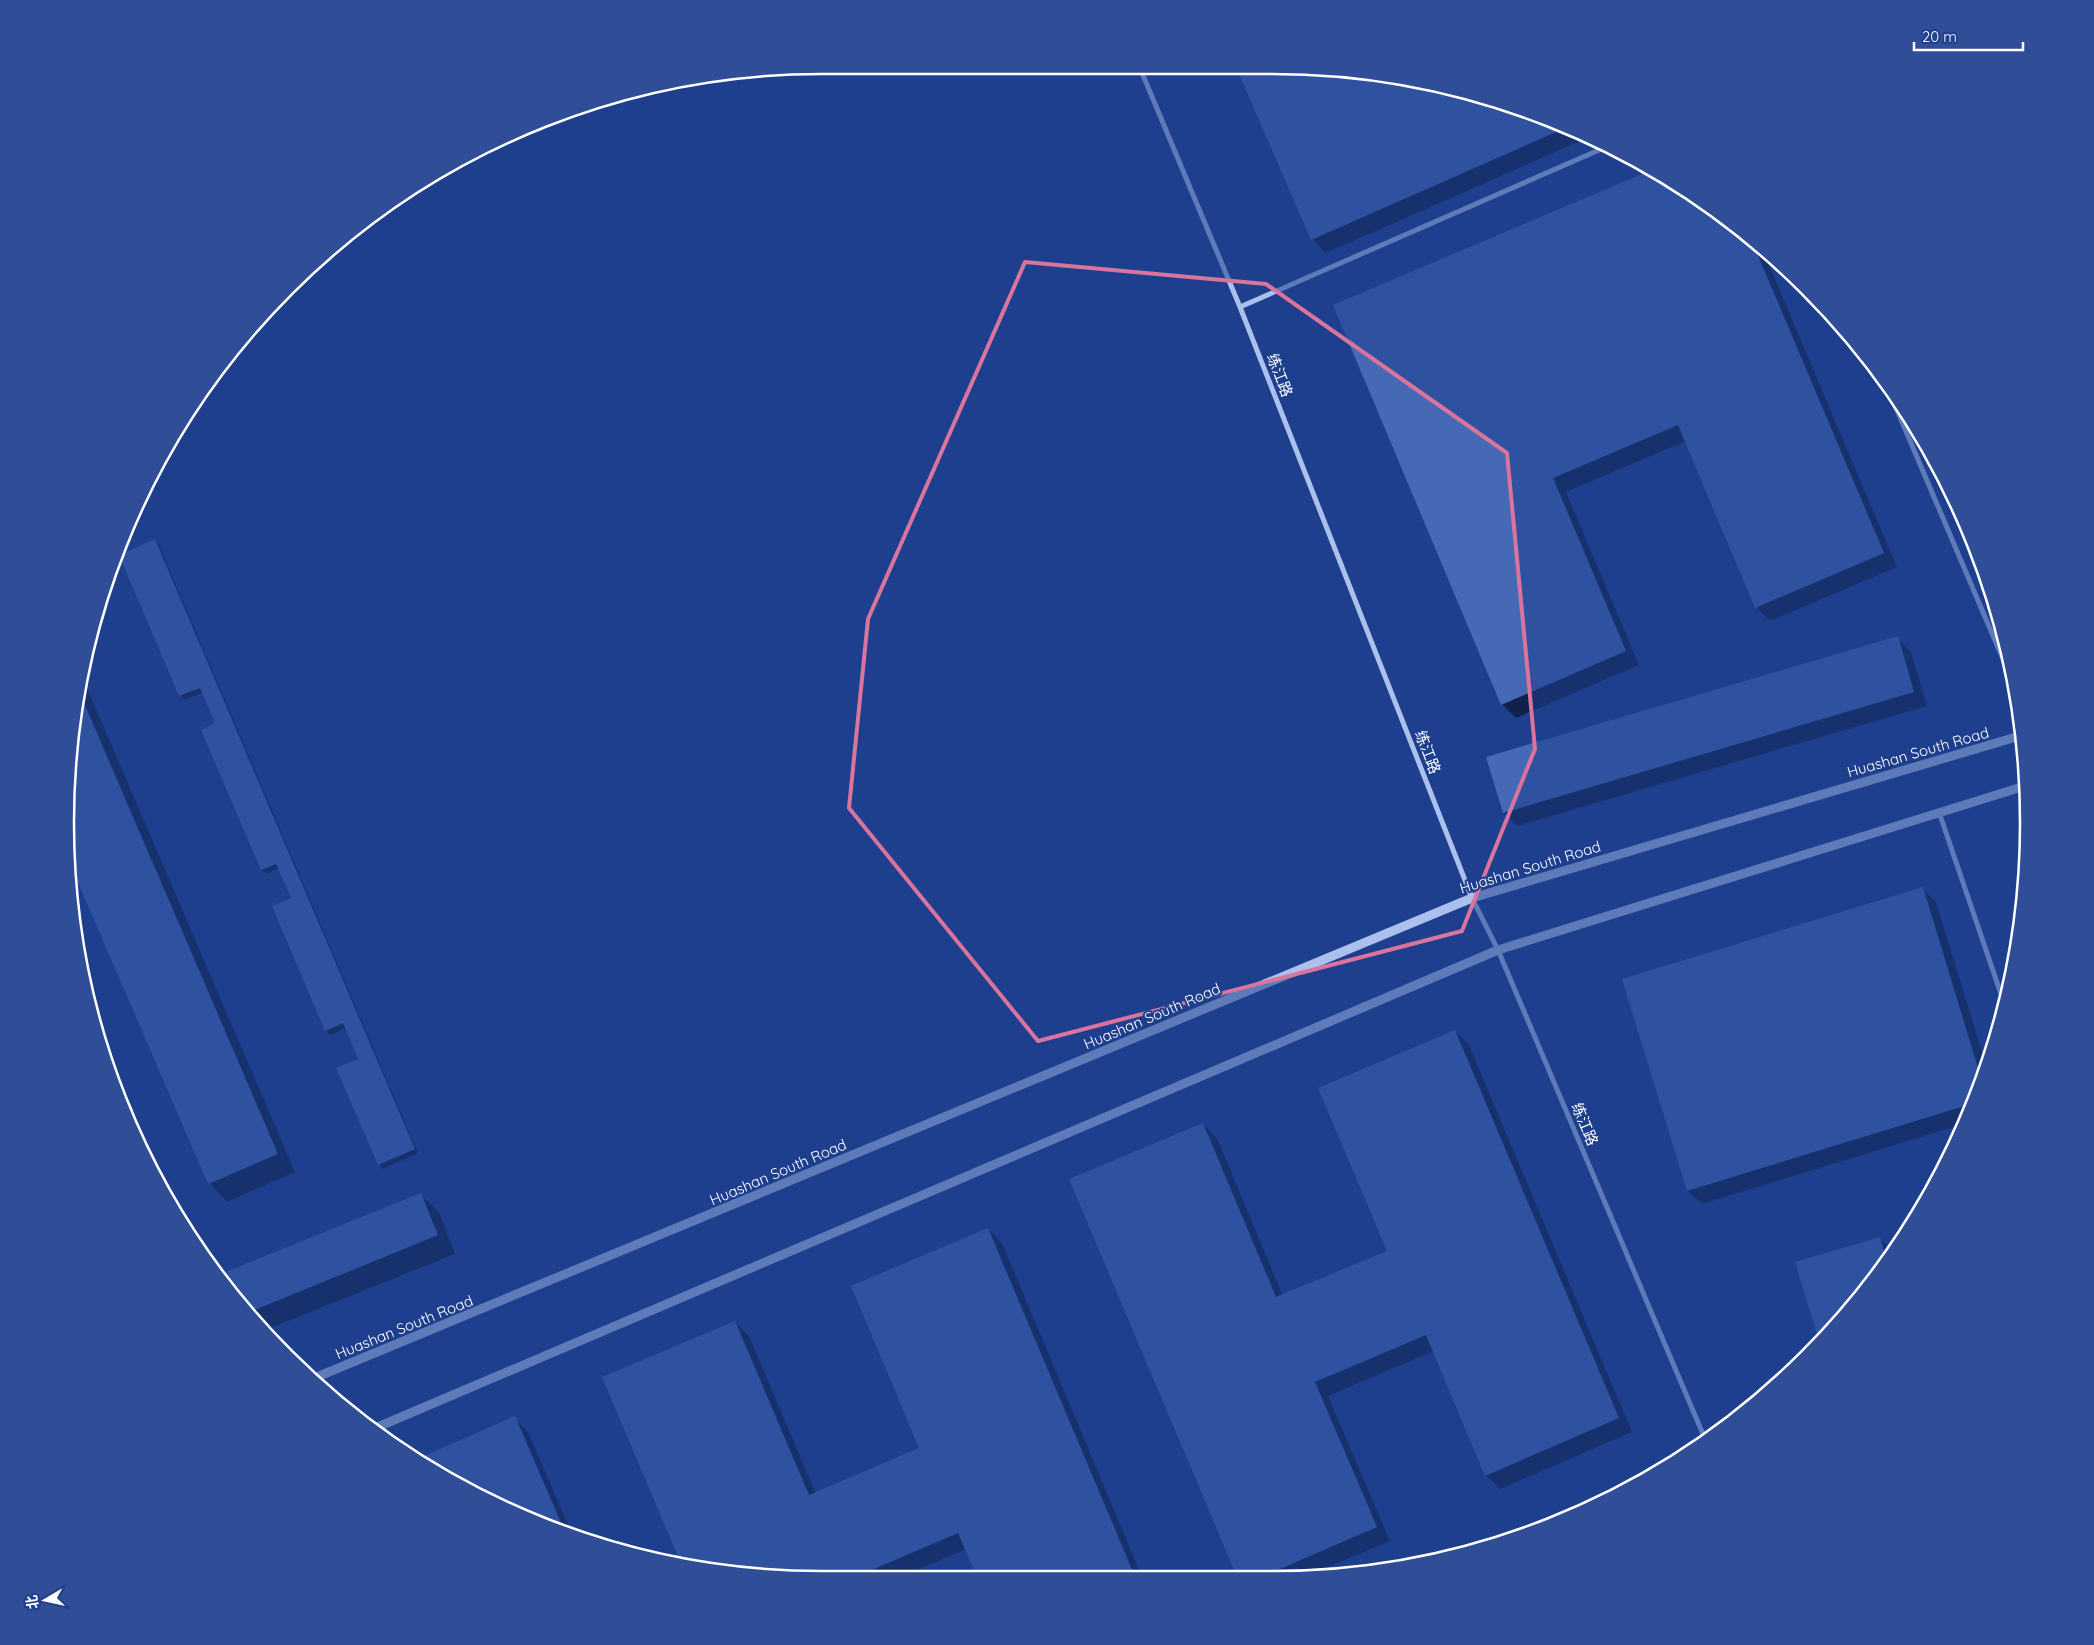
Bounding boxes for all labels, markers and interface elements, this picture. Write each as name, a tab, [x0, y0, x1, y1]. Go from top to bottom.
scale bar	[1914, 20, 2023, 52]
text: 20 m	[1922, 27, 1957, 46]
street label: 练江路	[1263, 351, 1297, 399]
street label: Huashan South Road	[1845, 723, 1991, 781]
street label: 练江路	[1411, 728, 1445, 776]
street label: Huashan South Road	[1457, 836, 1603, 898]
street label: Huashan South Road	[1081, 979, 1223, 1053]
street label: 练江路	[1567, 1100, 1603, 1148]
street label: Huashan South Road	[707, 1135, 849, 1209]
street label: Huashan South Road	[332, 1291, 476, 1363]
north arrow	[20, 1575, 70, 1625]
text: 北	[22, 1594, 42, 1610]

